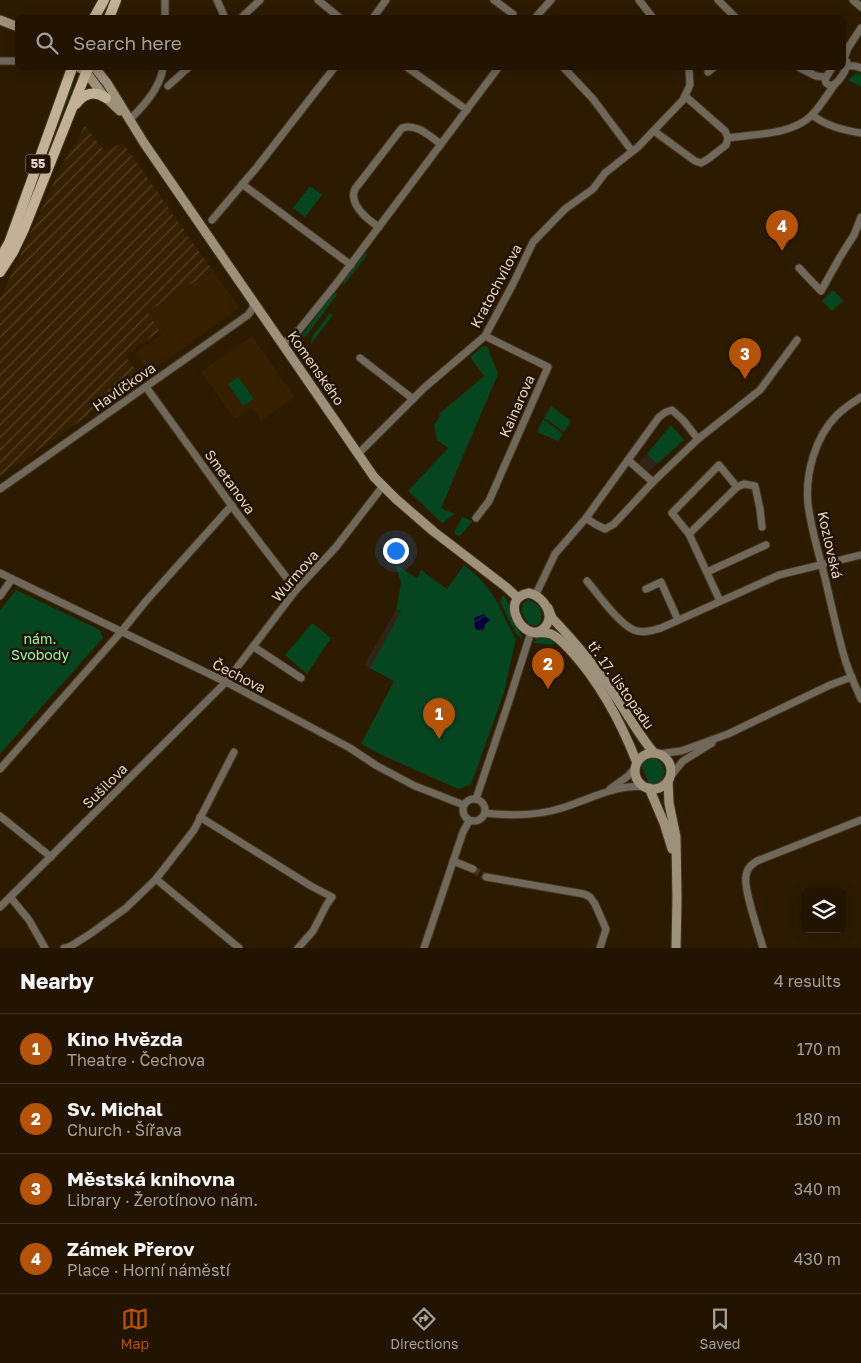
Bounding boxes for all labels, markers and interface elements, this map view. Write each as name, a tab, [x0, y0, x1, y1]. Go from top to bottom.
search box	[15, 15, 846, 70]
icon: search	[33, 29, 61, 57]
text: Search here	[73, 31, 182, 54]
road number: 55	[26, 154, 50, 173]
pin: 4	[766, 210, 798, 251]
street label: Kratochvílova	[466, 241, 525, 331]
street label: Komenského	[284, 327, 348, 408]
pin: 3	[729, 338, 761, 379]
street label: Havlíčkova	[89, 359, 159, 415]
street label: Kainarova	[495, 372, 538, 440]
street label: Smetanova	[201, 446, 259, 517]
street label: Kozlovská	[815, 510, 846, 580]
your location	[383, 538, 409, 564]
street label: Wurmova	[268, 546, 322, 605]
park label: nám. Svobody	[11, 630, 69, 663]
street label: tř. 17. listopadu	[585, 637, 658, 732]
pin: 2	[532, 648, 564, 689]
street label: Čechova	[210, 655, 269, 696]
pin: 1	[423, 698, 455, 739]
street label: Sušilova	[79, 760, 131, 812]
map controls	[801, 888, 846, 933]
button: layers	[801, 888, 846, 933]
text: Nearby	[20, 968, 94, 994]
text: 4 results	[774, 971, 841, 991]
text: Kino Hvězda	[67, 1027, 183, 1050]
text: 1	[32, 1039, 40, 1059]
text: 170 m	[797, 1039, 841, 1059]
text: Theatre · Čechova	[67, 1050, 205, 1070]
text: Sv. Michal	[67, 1097, 163, 1120]
text: 2	[31, 1109, 41, 1129]
text: 180 m	[795, 1109, 841, 1129]
text: Church · Šířava	[67, 1120, 182, 1140]
text: Městská knihovna	[67, 1167, 235, 1190]
text: 3	[31, 1179, 41, 1199]
text: 340 m	[794, 1179, 841, 1199]
text: Library · Žerotínovo nám.	[67, 1190, 258, 1210]
text: Zámek Přerov	[67, 1237, 195, 1260]
text: 4	[31, 1249, 41, 1269]
text: 430 m	[794, 1249, 841, 1269]
text: Place · Horní náměstí	[67, 1260, 230, 1280]
tab: Map	[121, 1305, 149, 1352]
tab: Directions	[390, 1305, 459, 1352]
tab: Saved	[700, 1305, 740, 1352]

